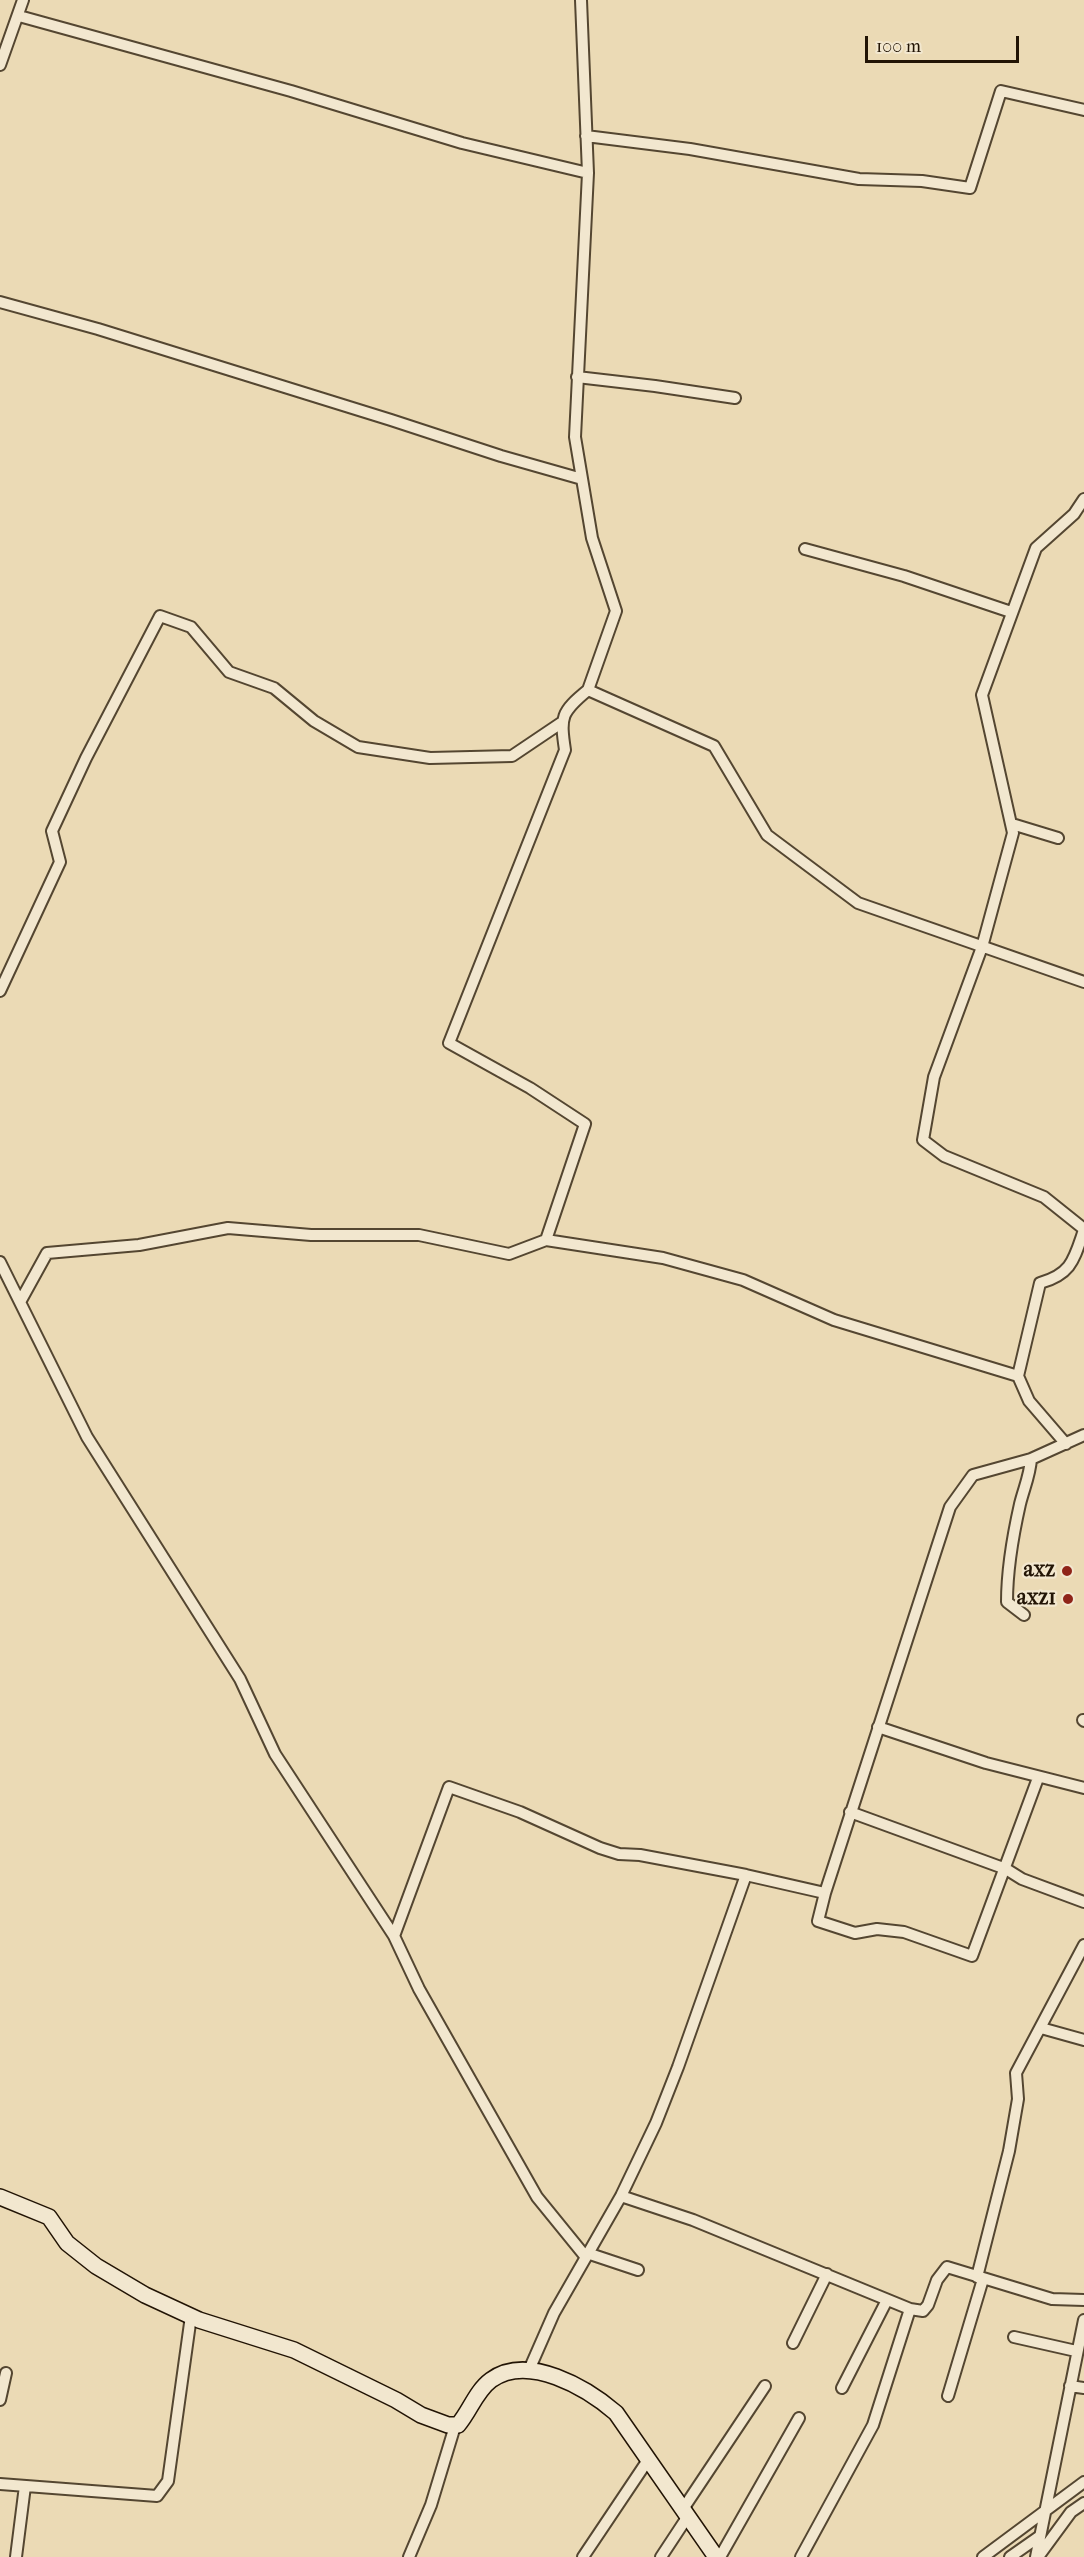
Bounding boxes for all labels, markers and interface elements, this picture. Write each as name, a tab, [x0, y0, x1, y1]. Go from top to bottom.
scale bar	[868, 24, 1022, 62]
text: 100 m	[876, 36, 921, 57]
place label: axz	[1024, 1558, 1055, 1584]
marker: axz	[1060, 1564, 1074, 1578]
place label: axz1	[1017, 1586, 1056, 1612]
marker: axz1	[1061, 1592, 1075, 1606]

